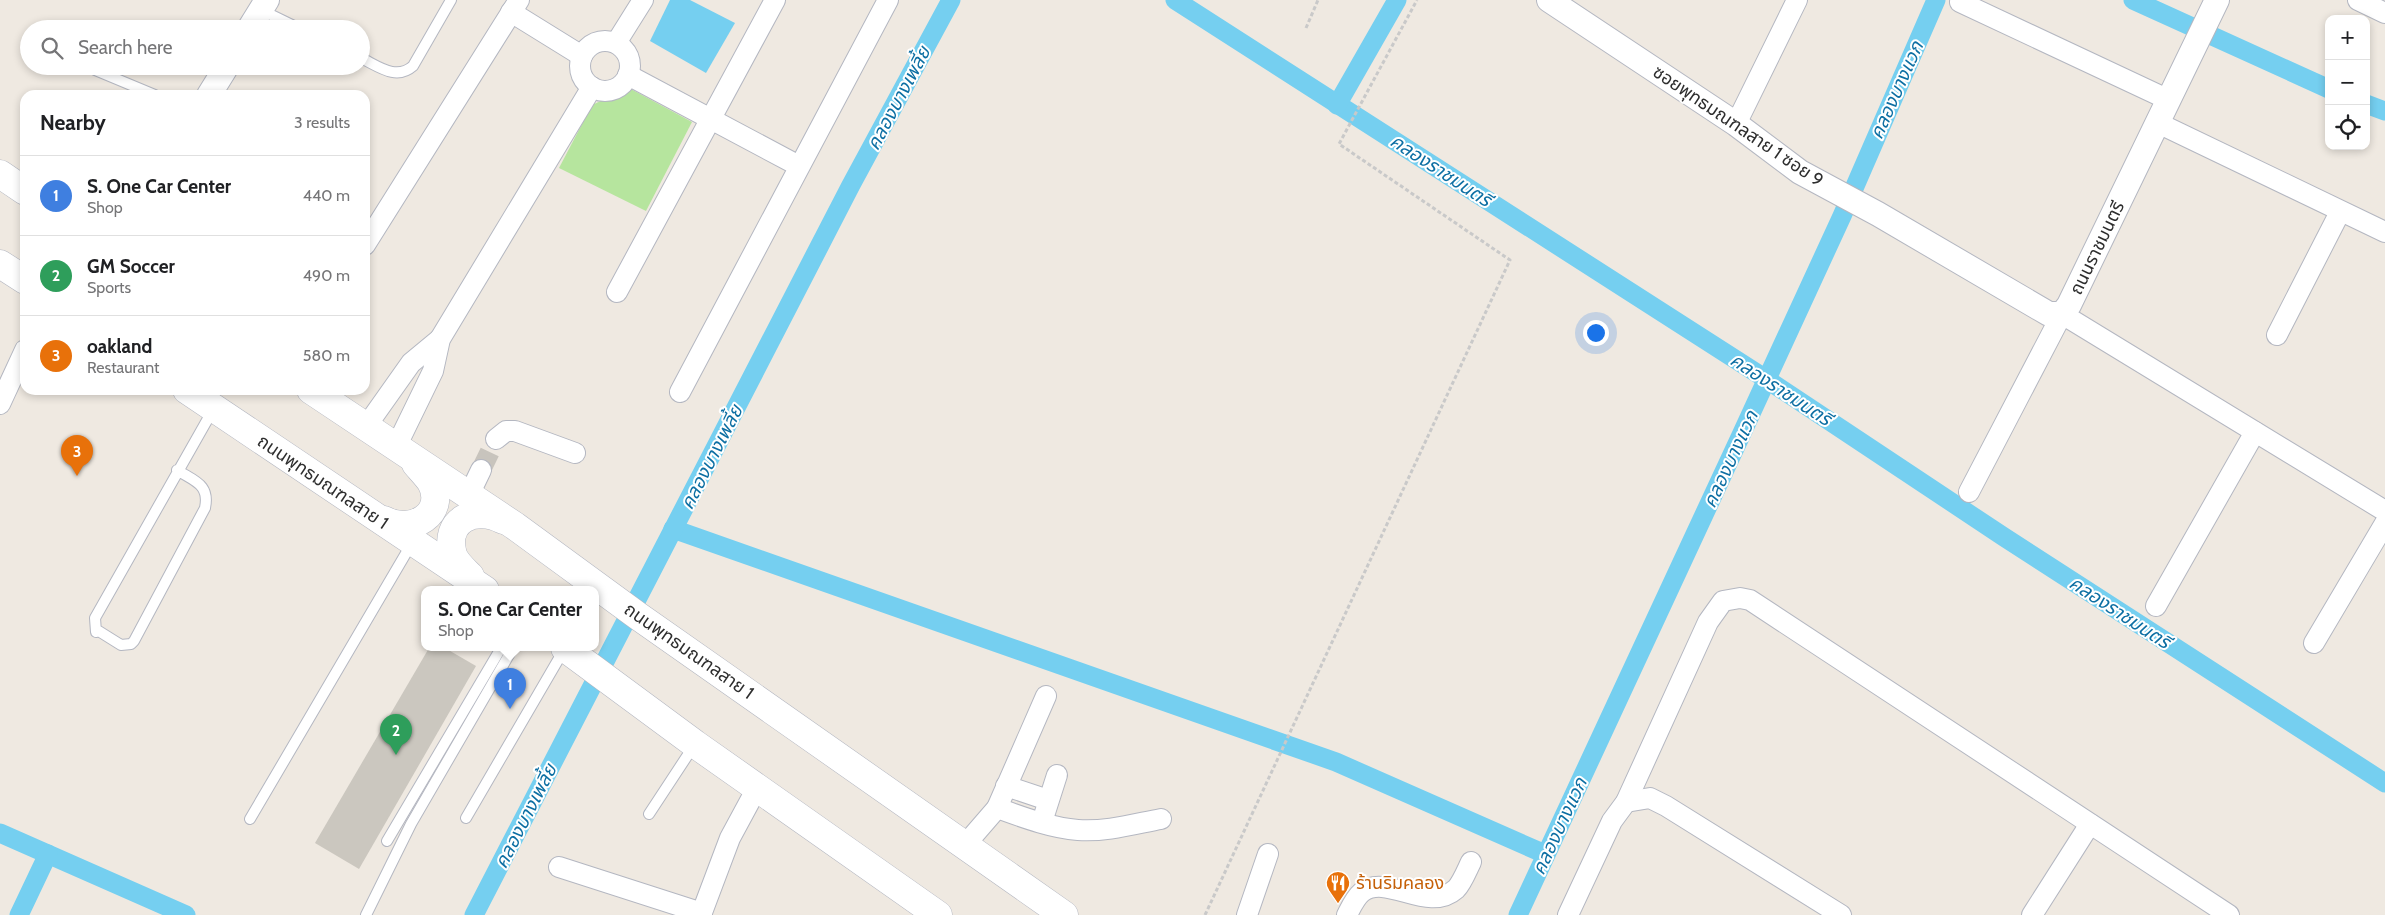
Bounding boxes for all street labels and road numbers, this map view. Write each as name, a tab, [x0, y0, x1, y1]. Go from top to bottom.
street label: ซอยพุทธมณฑลสาย 1 ซอย 9	[1649, 61, 1827, 191]
street label: ถนนราชมนตรี	[2065, 198, 2129, 298]
street label: ถนนพุทธมณฑลสาย 1	[253, 430, 393, 534]
street label: ถนนพุทธมณฑลสาย 1	[620, 598, 758, 704]

